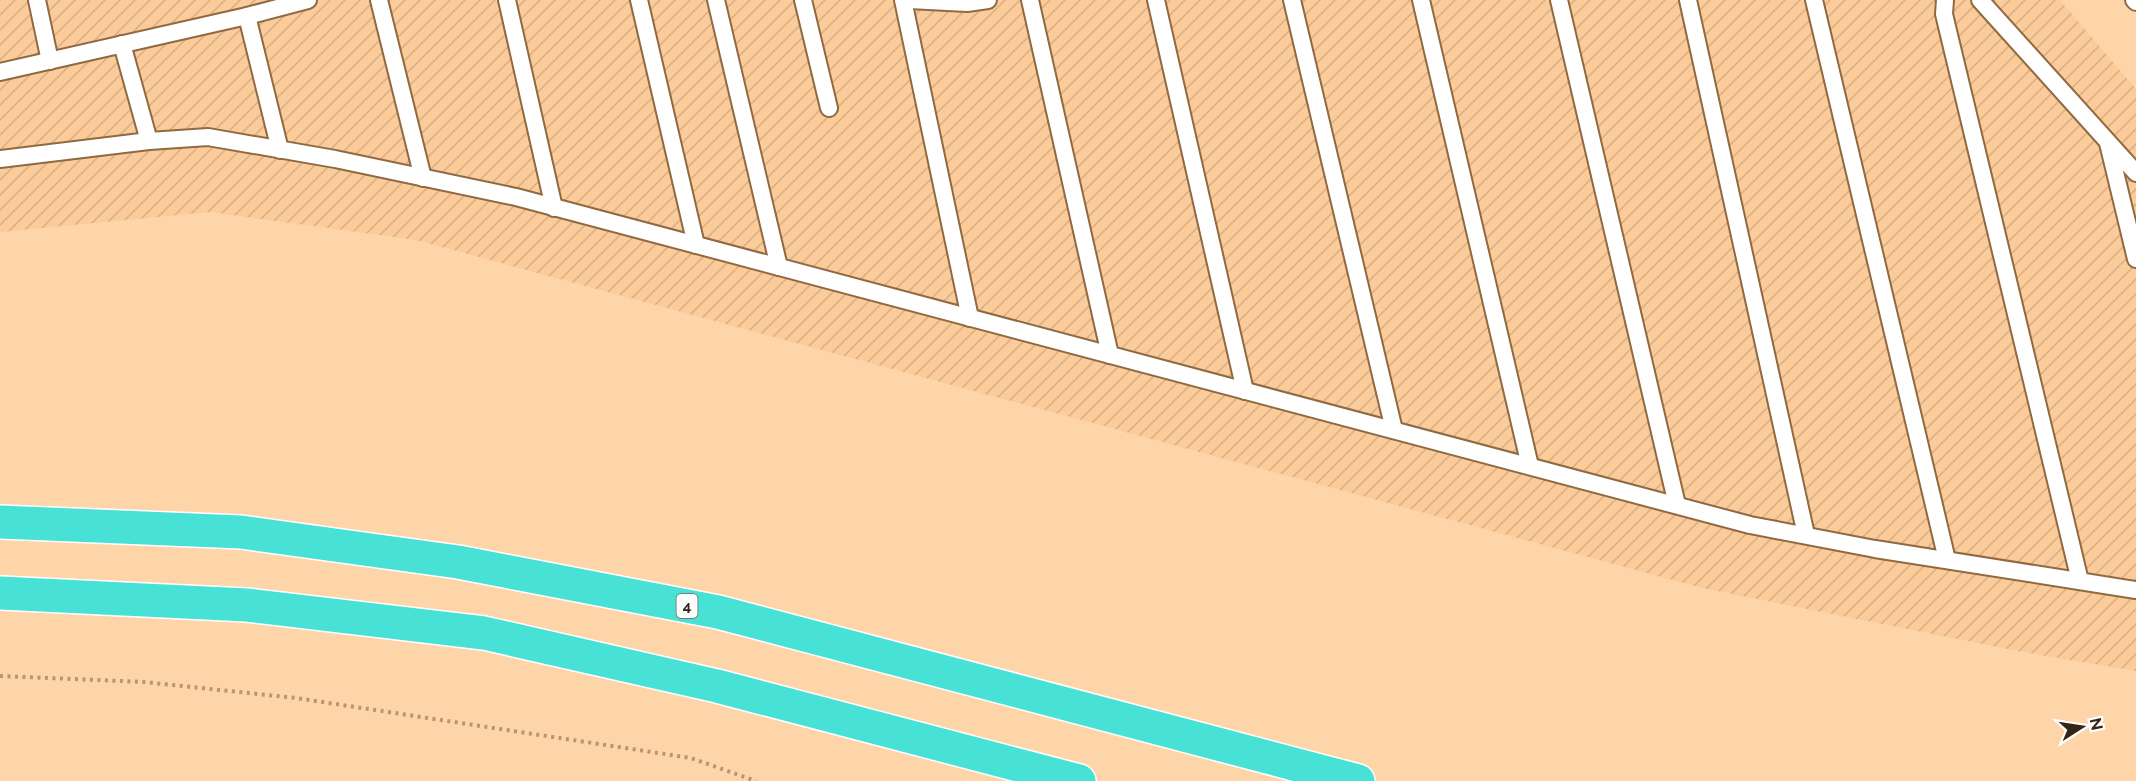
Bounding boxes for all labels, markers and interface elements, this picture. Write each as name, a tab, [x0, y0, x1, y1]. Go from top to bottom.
road number: 4	[676, 594, 698, 618]
north arrow	[2052, 697, 2112, 757]
text: N	[2086, 716, 2107, 732]

